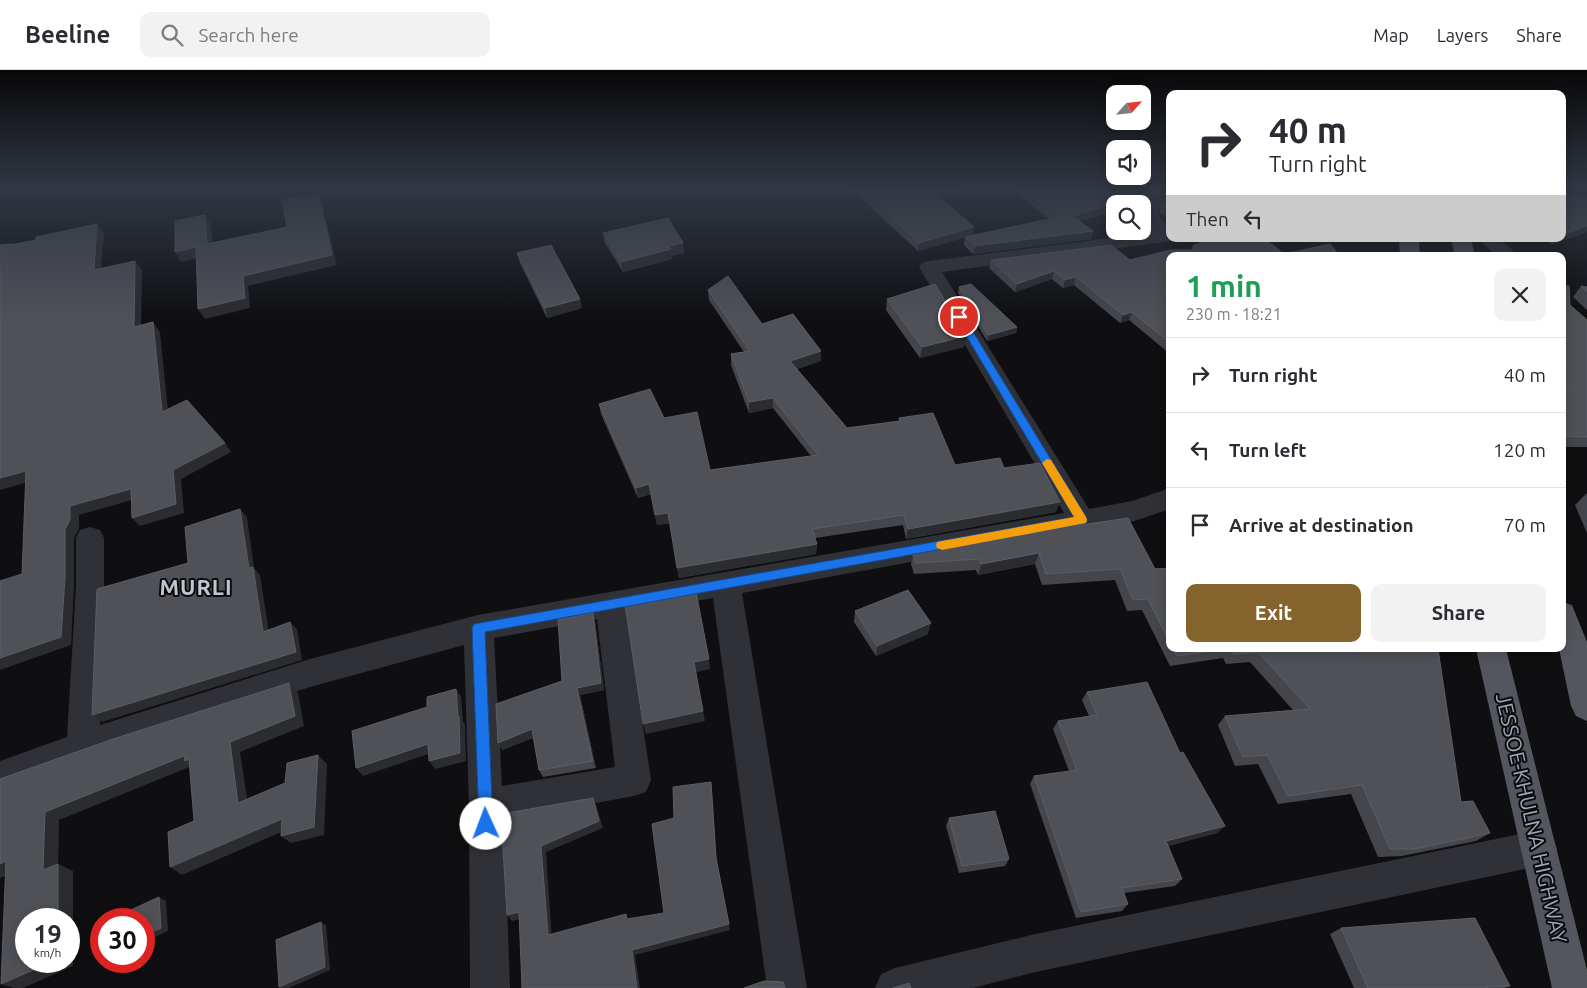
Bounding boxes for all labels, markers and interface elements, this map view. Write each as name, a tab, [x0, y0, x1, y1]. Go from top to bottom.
search box	[140, 12, 490, 57]
text: Beeline	[25, 21, 110, 48]
icon: search	[158, 21, 186, 49]
text: Search here	[198, 24, 299, 46]
text: Map	[1373, 25, 1409, 45]
text: Layers	[1437, 25, 1488, 45]
text: Share	[1516, 25, 1562, 45]
north arrow	[1106, 85, 1151, 130]
map controls	[1106, 85, 1151, 240]
icon: right	[1186, 110, 1251, 175]
text: 40 m	[1269, 110, 1347, 150]
button: sound	[1106, 140, 1151, 185]
text: Turn right	[1269, 151, 1367, 176]
button: search	[1106, 195, 1151, 240]
icon: left	[1239, 205, 1267, 233]
text: Then	[1186, 208, 1229, 230]
text: 1 min	[1186, 269, 1262, 303]
button: close	[1494, 269, 1546, 321]
pin	[938, 296, 980, 338]
icon: arrive	[945, 303, 973, 331]
text: 230 m · 18:21	[1186, 305, 1282, 323]
icon: right	[1186, 361, 1214, 389]
text: Turn right	[1229, 364, 1317, 386]
text: 40 m	[1504, 364, 1546, 386]
icon: left	[1186, 436, 1214, 464]
text: Turn left	[1229, 439, 1307, 461]
text: 120 m	[1493, 439, 1546, 461]
icon: arrive	[1186, 511, 1214, 539]
text: Arrive at destination	[1229, 514, 1414, 536]
text: 70 m	[1504, 514, 1546, 536]
district label: MURLI	[159, 574, 233, 599]
button: Exit	[1186, 584, 1361, 642]
button: Share	[1371, 584, 1546, 642]
street label: JESSOE-KHULNA HIGHWAY	[1491, 690, 1573, 946]
position arrow	[459, 797, 511, 849]
speed limit sign: 30	[90, 908, 155, 973]
text: 19	[33, 920, 62, 948]
text: km/h	[34, 946, 61, 959]

